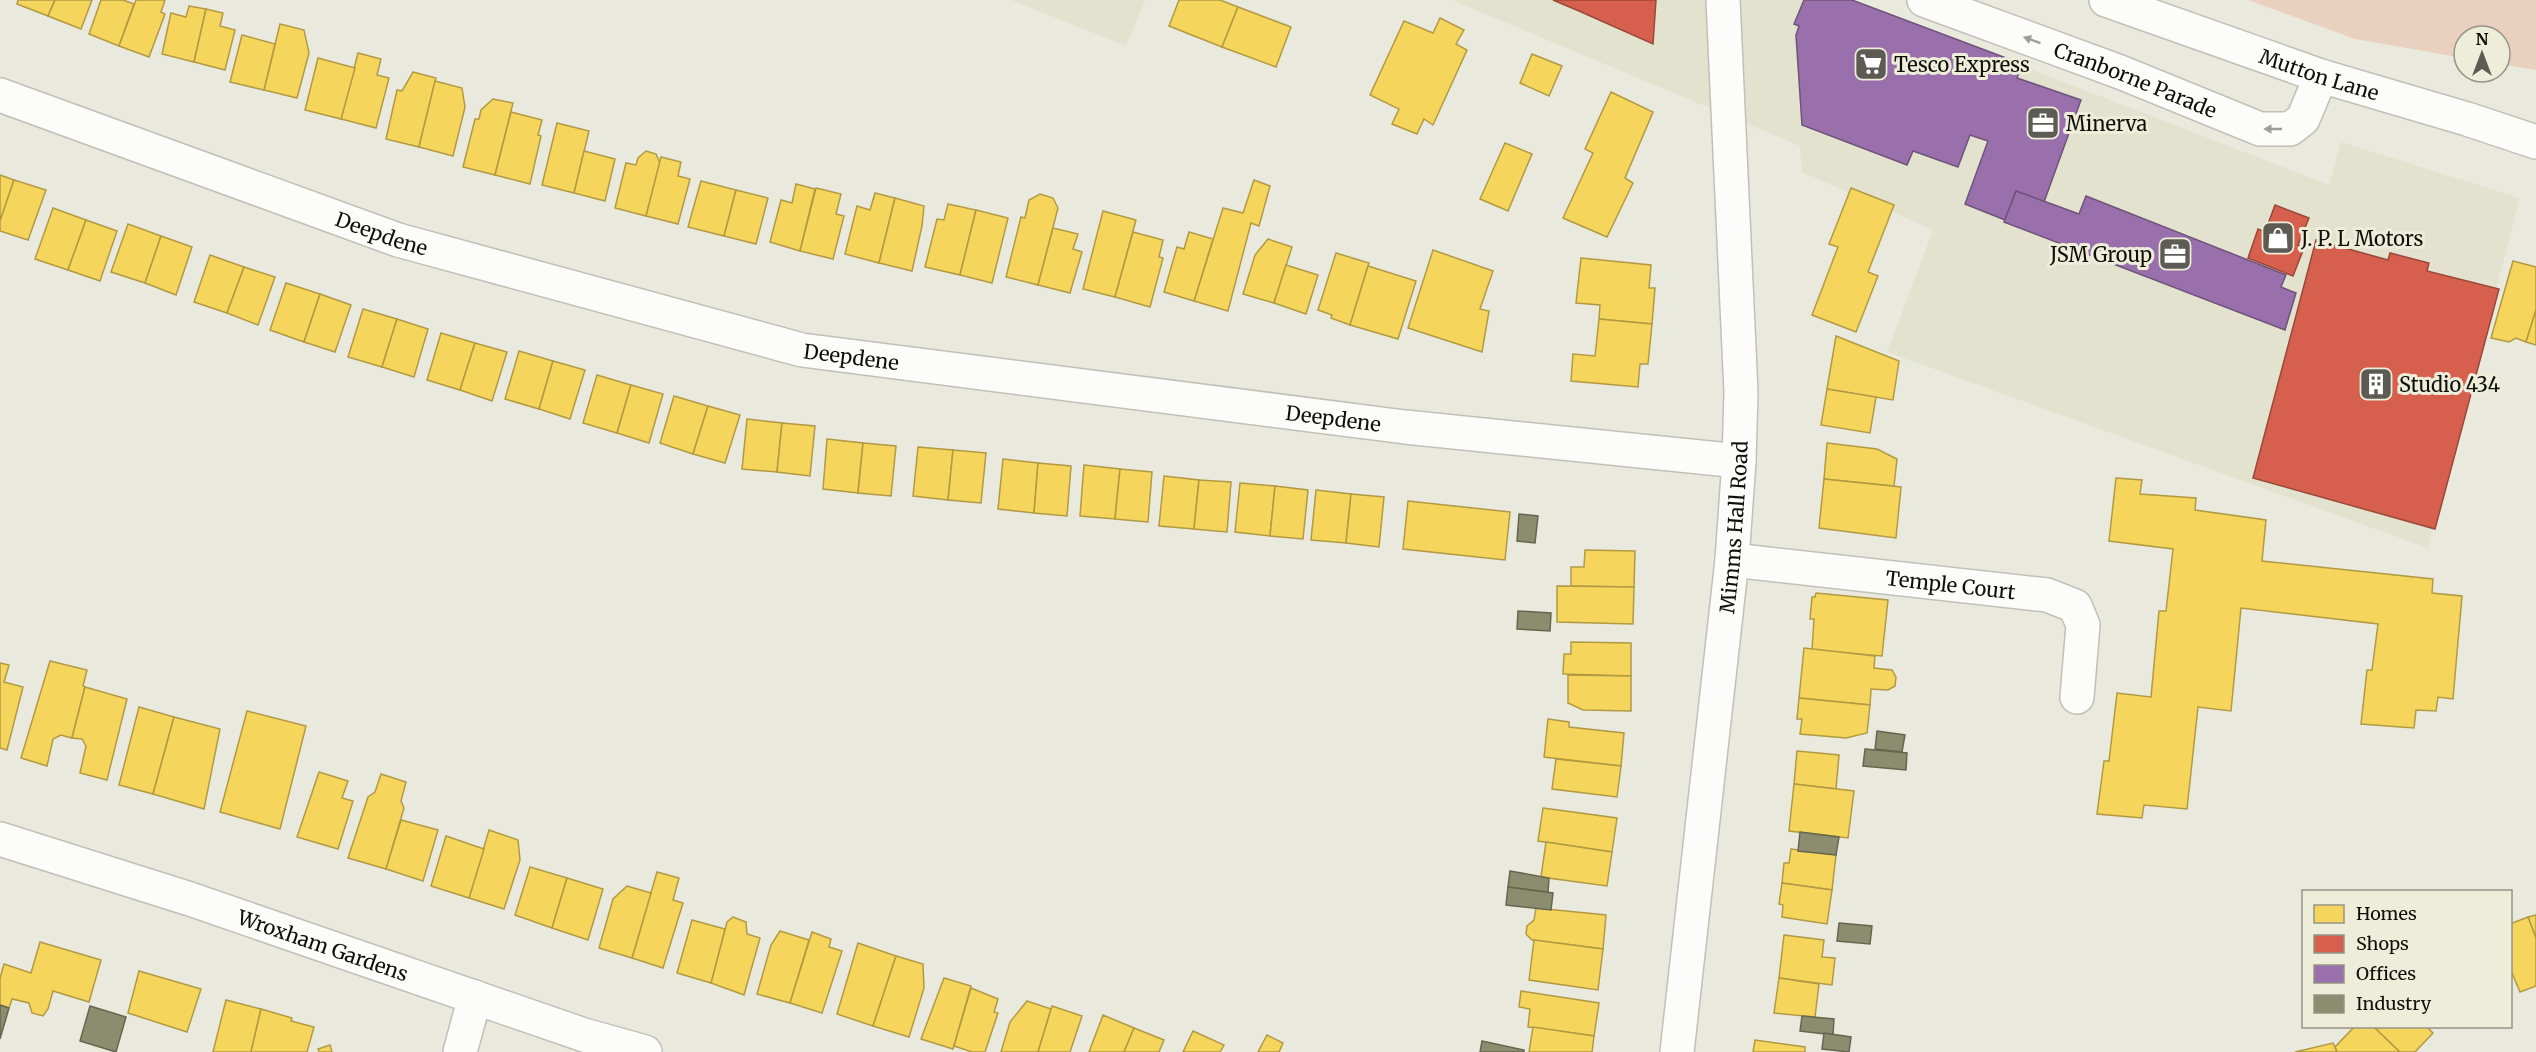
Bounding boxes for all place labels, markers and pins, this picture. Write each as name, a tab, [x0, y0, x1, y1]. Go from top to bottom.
supermarket icon: Tesco Express	[1853, 46, 1889, 82]
place label: Tesco Express	[1894, 52, 2030, 77]
office icon: Minerva	[2025, 105, 2061, 141]
place label: Minerva	[2066, 111, 2148, 136]
shop icon: J. P. L Motors	[2260, 220, 2296, 256]
place label: J. P. L Motors	[2300, 226, 2423, 251]
office icon: JSM Group	[2157, 236, 2193, 272]
place label: JSM Group	[2049, 242, 2152, 267]
building icon: Studio 434	[2358, 366, 2394, 402]
place label: Studio 434	[2399, 372, 2500, 397]

